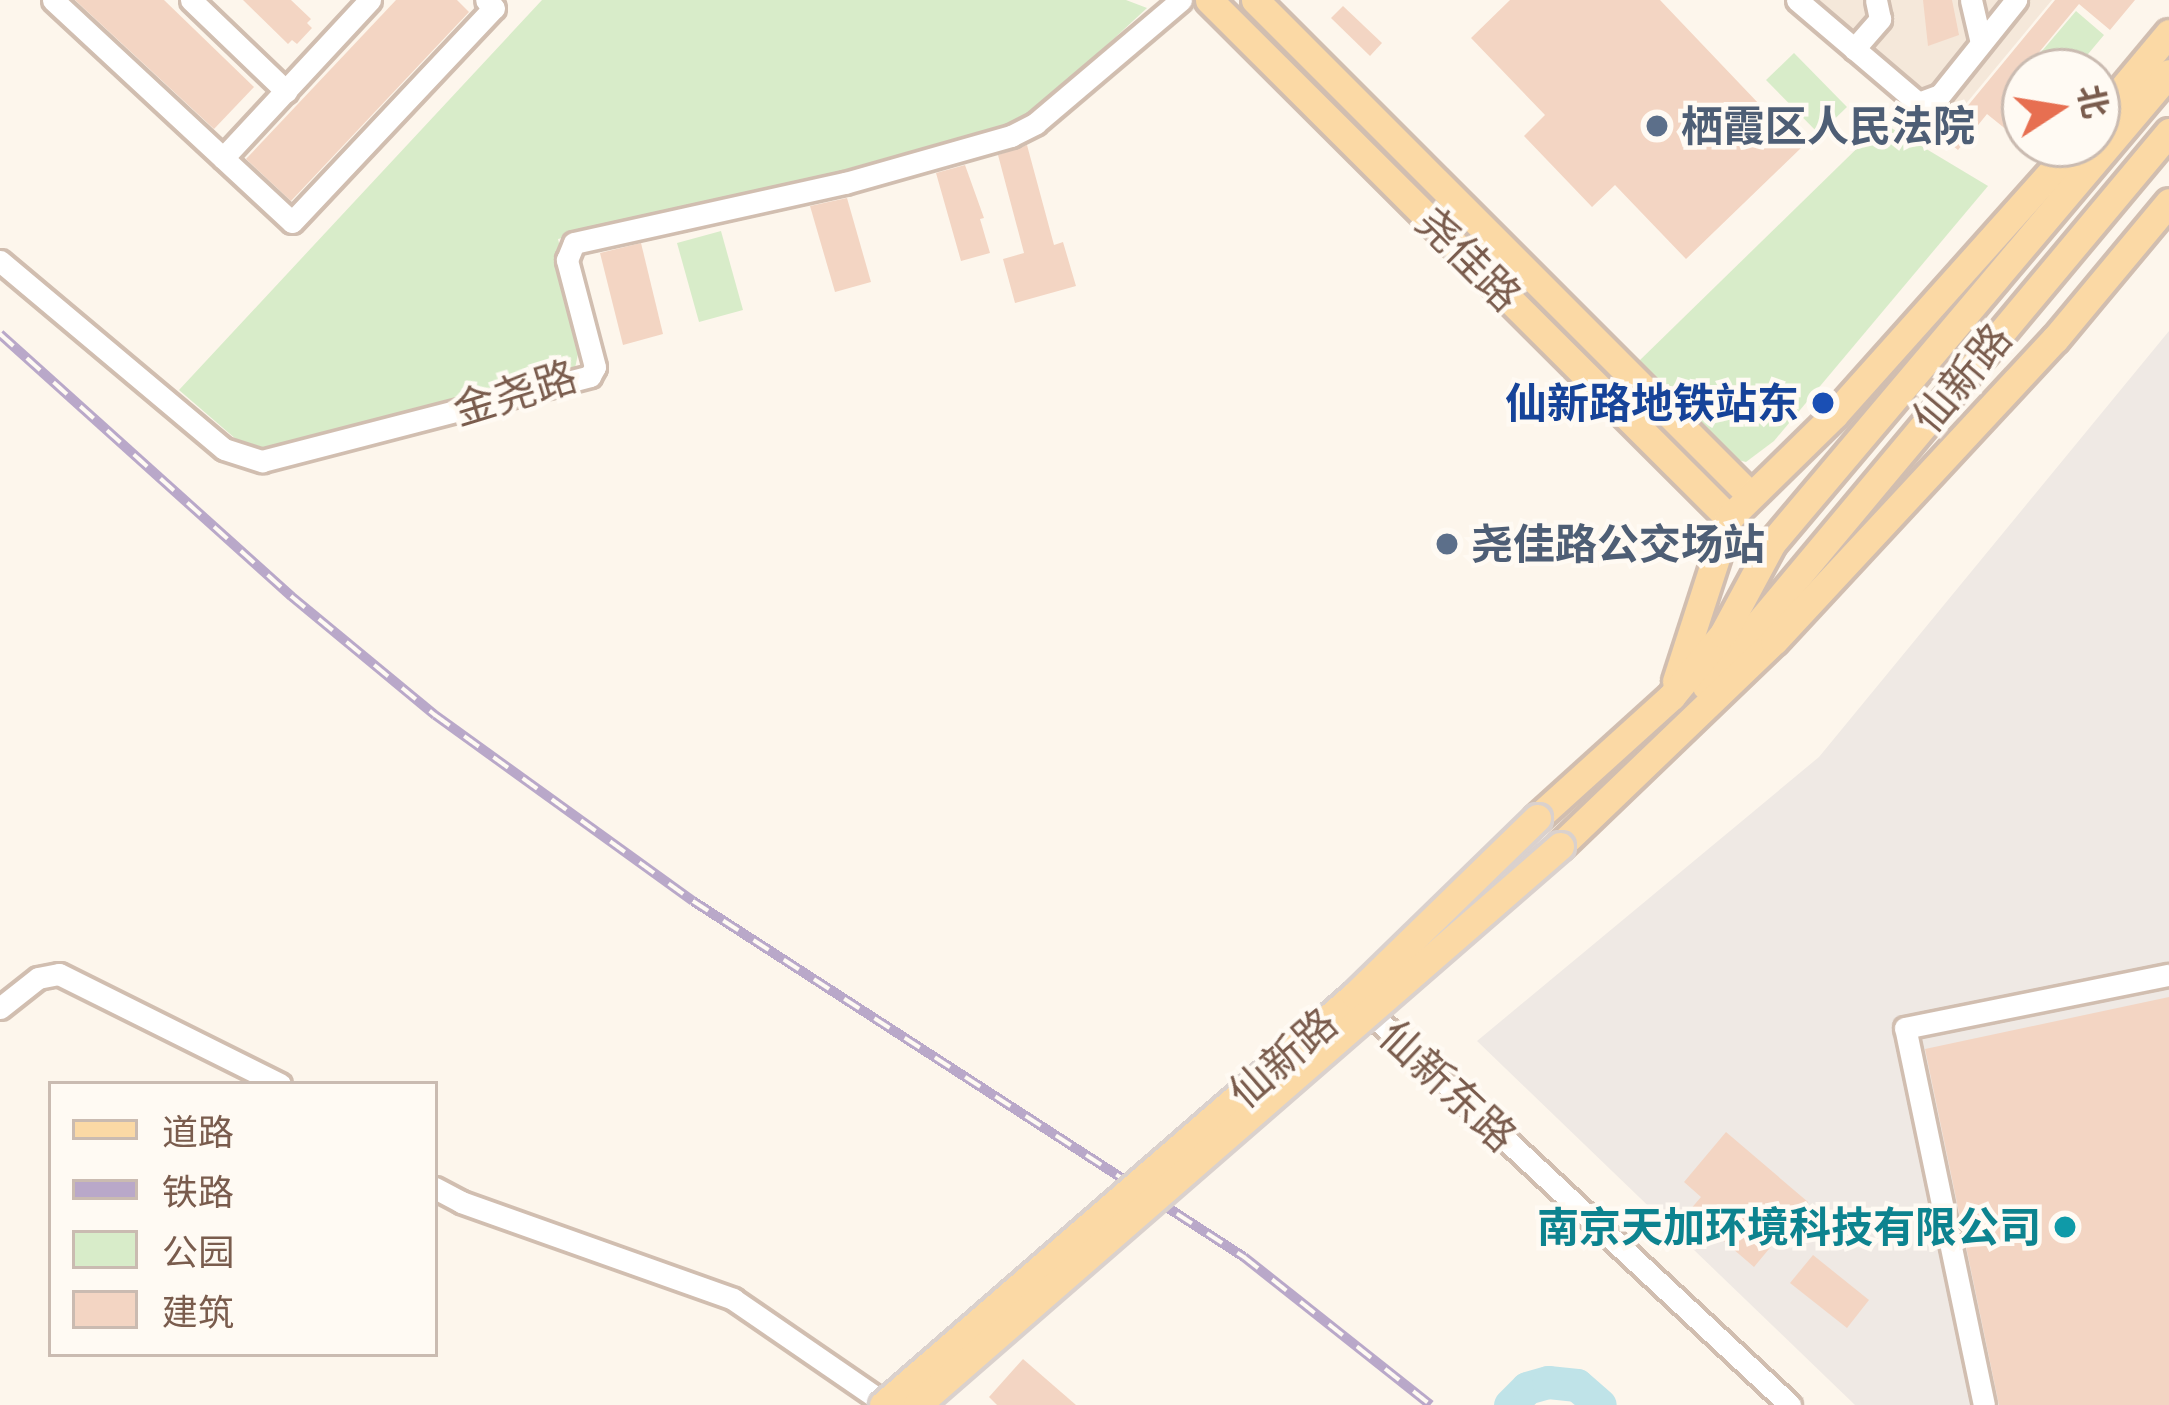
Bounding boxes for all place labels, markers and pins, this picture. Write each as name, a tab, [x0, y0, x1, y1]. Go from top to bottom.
place label: 栖霞区人民法院	[1681, 101, 1975, 151]
marker: 栖霞区人民法院	[1644, 113, 1670, 139]
place label: 仙新路地铁站东	[1505, 378, 1799, 428]
marker: 仙新路地铁站东	[1810, 390, 1836, 416]
place label: 尧佳路公交场站	[1471, 519, 1765, 569]
marker: 尧佳路公交场站	[1434, 531, 1460, 557]
place label: 南京天加环境科技有限公司	[1537, 1202, 2041, 1252]
marker: 南京天加环境科技有限公司	[2052, 1214, 2078, 1240]

